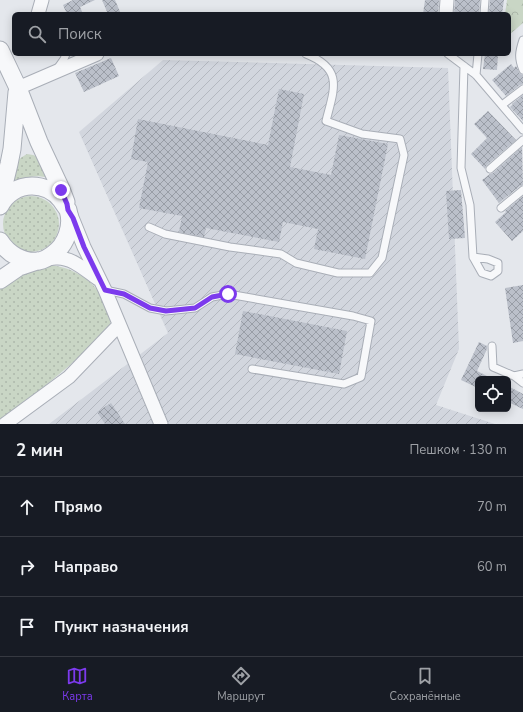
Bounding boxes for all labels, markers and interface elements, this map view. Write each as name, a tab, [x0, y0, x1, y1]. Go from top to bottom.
search box	[12, 12, 511, 56]
icon: search	[26, 23, 48, 45]
text: Поиск	[58, 24, 102, 44]
route end	[52, 181, 70, 199]
route start	[219, 285, 237, 303]
map controls	[475, 376, 511, 412]
button: locate	[475, 376, 511, 412]
text: 2 мин	[16, 439, 63, 462]
text: Пешком · 130 m	[409, 441, 507, 459]
icon: ahead	[16, 496, 38, 518]
text: Прямо	[54, 497, 102, 517]
text: 70 m	[477, 498, 507, 516]
icon: right	[16, 556, 38, 578]
text: Направо	[54, 557, 118, 577]
text: 60 m	[477, 558, 507, 576]
icon: arrive	[16, 616, 38, 638]
text: Пункт назначения	[54, 617, 189, 637]
tab: Карта	[62, 665, 93, 704]
tab: Маршрут	[217, 665, 265, 704]
tab: Сохранённые	[390, 665, 461, 704]

